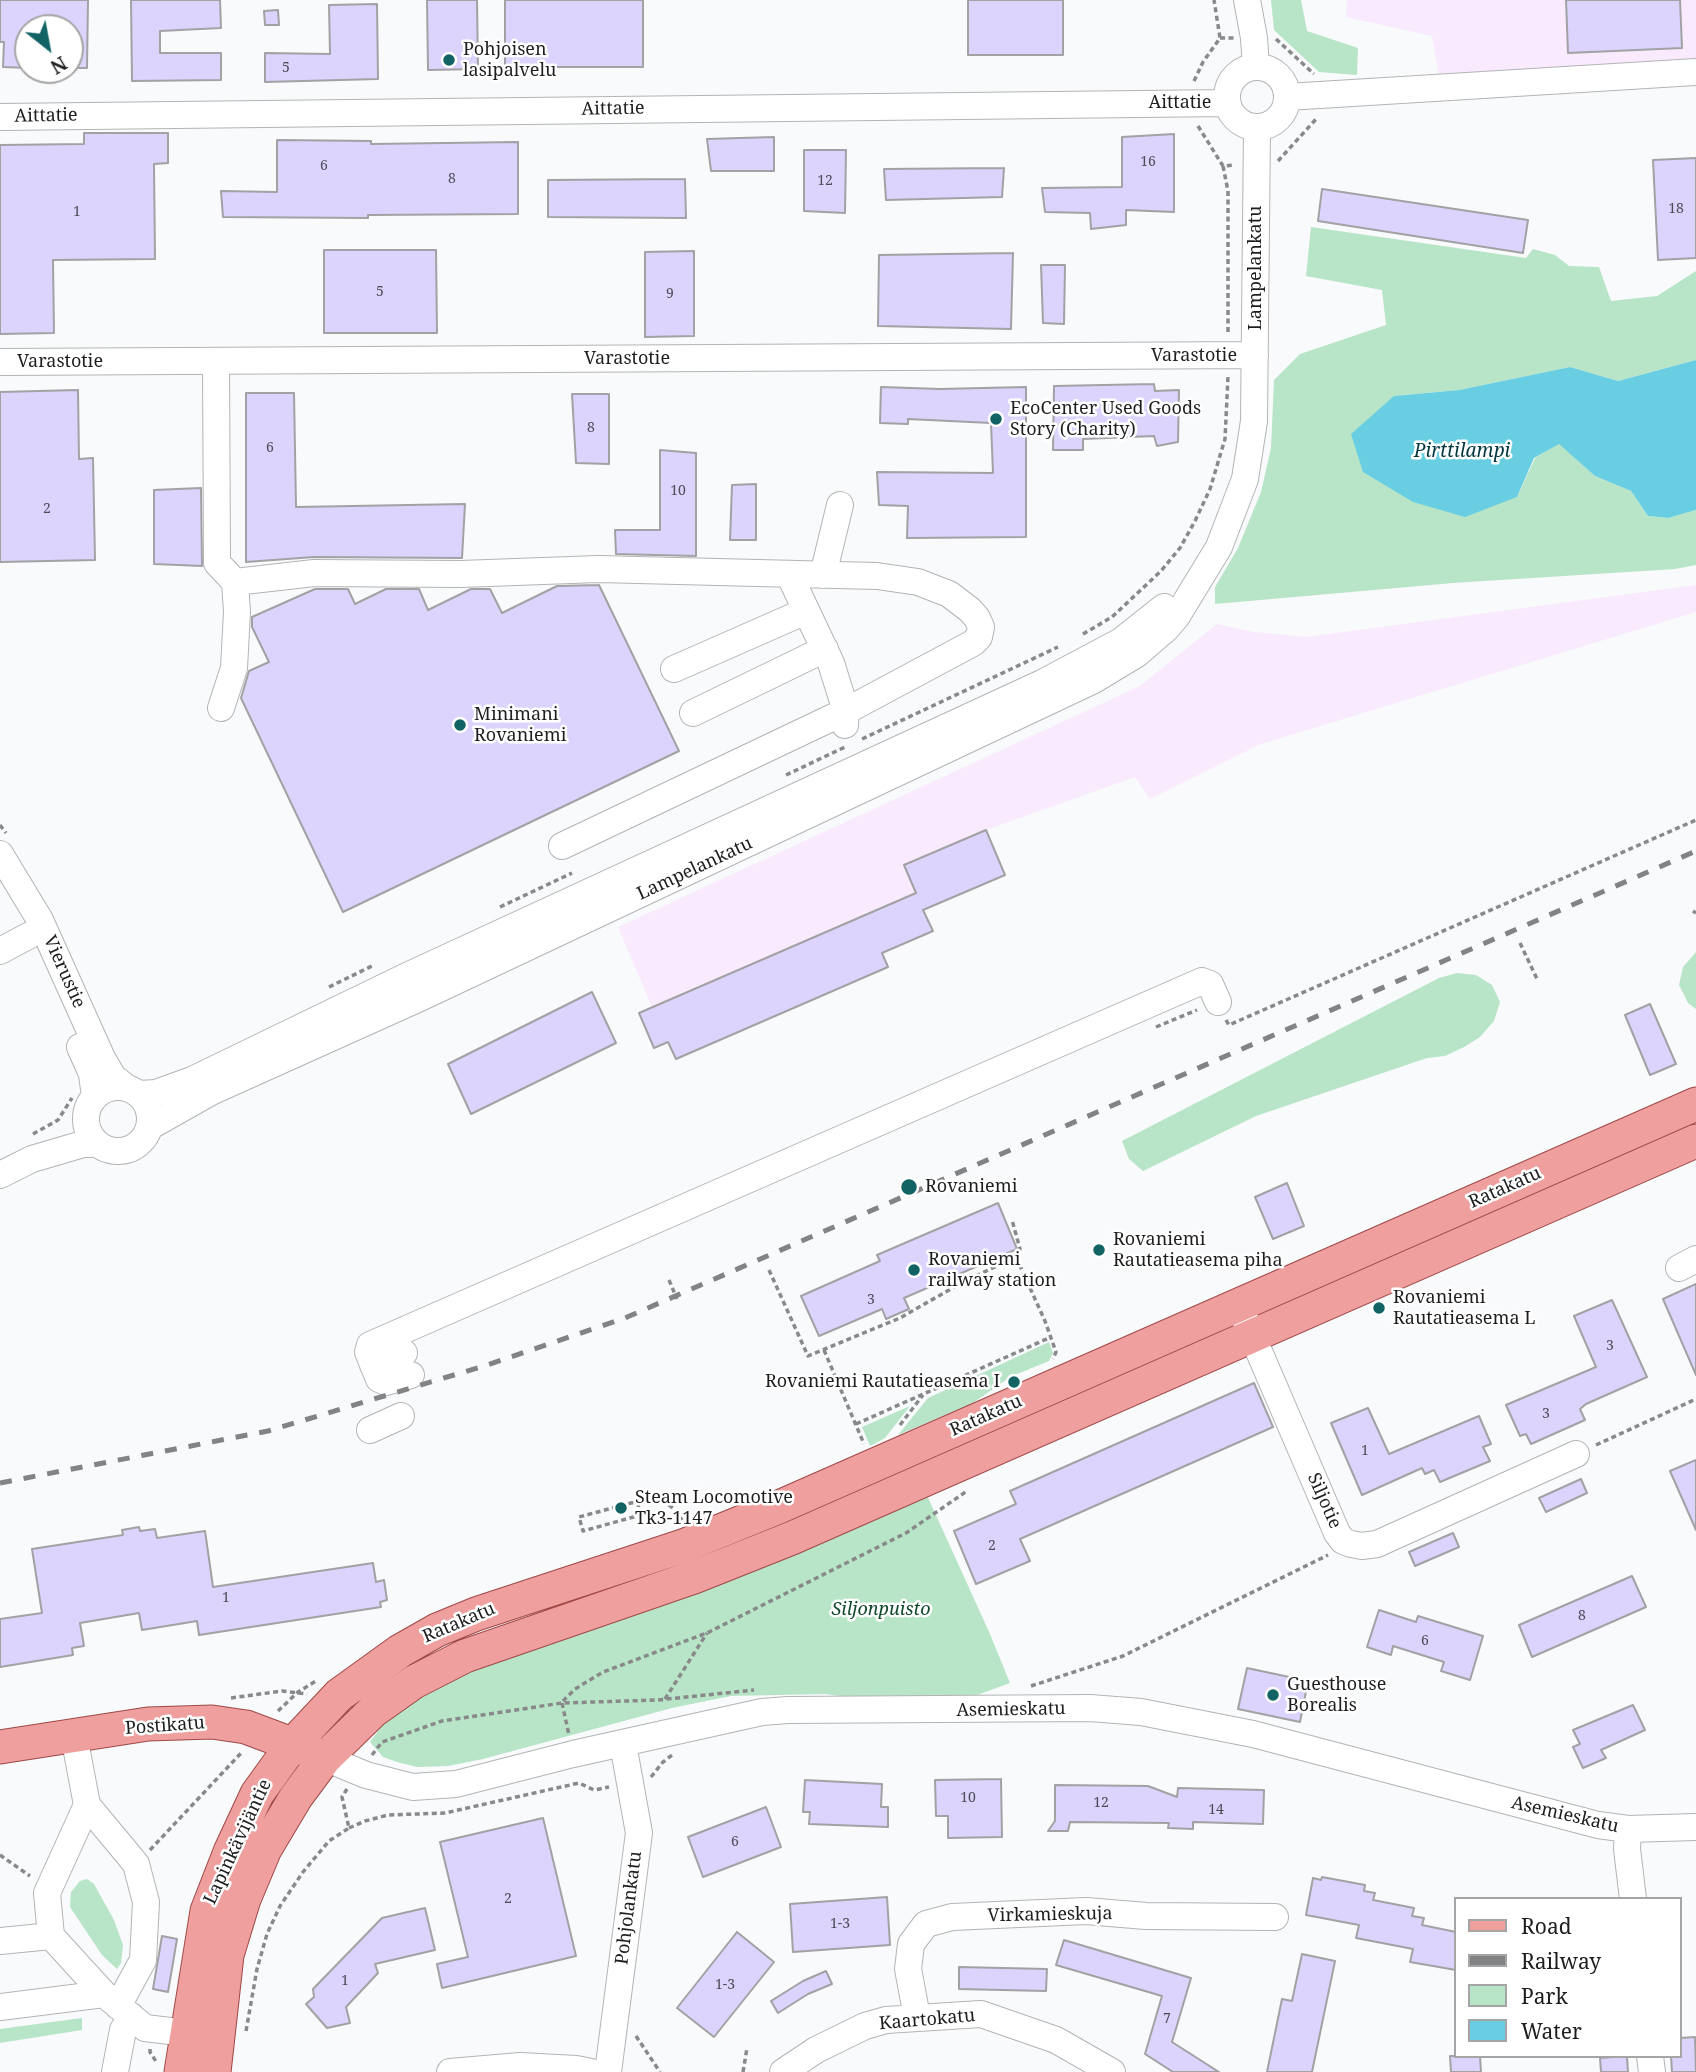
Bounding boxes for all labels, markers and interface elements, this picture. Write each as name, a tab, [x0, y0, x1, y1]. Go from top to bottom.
north arrow	[14, 14, 84, 84]
place label: Pohjoisen lasipalvelu	[463, 39, 556, 82]
text: N	[46, 50, 72, 80]
marker: Pohjoisen lasipalvelu	[441, 52, 457, 68]
house number: 5	[282, 60, 290, 76]
street label: Aittatie	[1149, 92, 1211, 114]
street label: Aittatie	[581, 98, 645, 120]
street label: Aittatie	[14, 105, 78, 127]
house number: 16	[1140, 154, 1156, 170]
house number: 6	[320, 158, 328, 174]
house number: 8	[448, 171, 456, 187]
house number: 12	[817, 173, 833, 189]
house number: 18	[1668, 201, 1684, 217]
house number: 1	[73, 204, 81, 220]
street label: Lampelankatu	[1245, 206, 1267, 330]
house number: 5	[376, 284, 384, 300]
house number: 9	[666, 286, 674, 302]
street label: Varastotie	[1151, 345, 1237, 367]
street label: Varastotie	[584, 348, 670, 370]
street label: Varastotie	[17, 351, 103, 373]
place label: EcoCenter Used Goods Story (Charity)	[1010, 398, 1201, 440]
marker: EcoCenter Used Goods Story (Charity)	[988, 411, 1004, 427]
house number: 8	[587, 420, 595, 436]
house number: 6	[266, 440, 274, 456]
water label: Pirttilampi	[1414, 441, 1510, 463]
house number: 10	[670, 483, 686, 499]
house number: 2	[43, 501, 51, 517]
place label: Minimani Rovaniemi	[474, 704, 567, 746]
marker: Minimani Rovaniemi	[452, 717, 468, 733]
street label: Lampelankatu	[634, 833, 756, 905]
street label: Vierustie	[38, 932, 90, 1012]
street label: Ratakatu	[1466, 1163, 1544, 1213]
place label: Rovaniemi	[925, 1176, 1018, 1198]
marker: Rovaniemi	[899, 1177, 919, 1197]
place label: Rovaniemi Rautatieasema piha	[1113, 1229, 1283, 1272]
marker: Rovaniemi Rautatieasema piha	[1091, 1242, 1107, 1258]
place label: Rovaniemi railway station	[928, 1249, 1056, 1292]
marker: Rovaniemi railway station	[906, 1262, 922, 1278]
place label: Rovaniemi Rautatieasema L	[1393, 1287, 1535, 1330]
house number: 3	[867, 1292, 875, 1308]
marker: Rovaniemi Rautatieasema L	[1371, 1300, 1387, 1316]
house number: 3	[1606, 1338, 1614, 1354]
place label: Rovaniemi Rautatieasema I	[765, 1371, 1000, 1393]
marker: Rovaniemi Rautatieasema I	[1006, 1374, 1022, 1390]
street label: Ratakatu	[947, 1391, 1025, 1441]
house number: 3	[1542, 1406, 1550, 1422]
house number: 1	[1361, 1443, 1369, 1459]
street label: Siljotie	[1302, 1470, 1346, 1532]
place label: Steam Locomotive Tk3-1147	[635, 1487, 793, 1530]
marker: Steam Locomotive Tk3-1147	[613, 1500, 629, 1516]
house number: 2	[988, 1538, 996, 1554]
house number: 1	[222, 1590, 230, 1606]
street label: Ratakatu	[419, 1598, 499, 1648]
park label: Siljonpuisto	[831, 1599, 931, 1621]
house number: 8	[1578, 1608, 1586, 1624]
house number: 6	[1421, 1633, 1429, 1649]
place label: Guesthouse Borealis	[1287, 1674, 1386, 1716]
marker: Guesthouse Borealis	[1265, 1687, 1281, 1703]
street label: Asemieskatu	[956, 1698, 1066, 1722]
street label: Postikatu	[124, 1712, 206, 1740]
street label: Lapinkävijäntie	[200, 1776, 276, 1908]
house number: 10	[960, 1790, 976, 1806]
street label: Asemieskatu	[1509, 1792, 1621, 1838]
house number: 12	[1093, 1795, 1109, 1811]
house number: 14	[1208, 1802, 1224, 1818]
house number: 6	[731, 1834, 739, 1850]
street label: Pohjolankatu	[611, 1850, 647, 1966]
house number: 2	[504, 1891, 512, 1907]
legend	[1454, 1897, 1682, 2058]
street label: Virkamieskuja	[987, 1903, 1113, 1927]
text: Road	[1521, 1912, 1572, 1940]
house number: 1-3	[830, 1916, 850, 1932]
text: Railway	[1521, 1947, 1601, 1975]
house number: 1	[341, 1973, 349, 1989]
house number: 1-3	[715, 1977, 735, 1993]
text: Park	[1521, 1982, 1568, 2010]
street label: Kaartokatu	[878, 2005, 976, 2035]
house number: 7	[1163, 2011, 1171, 2027]
text: Water	[1521, 2017, 1582, 2045]

